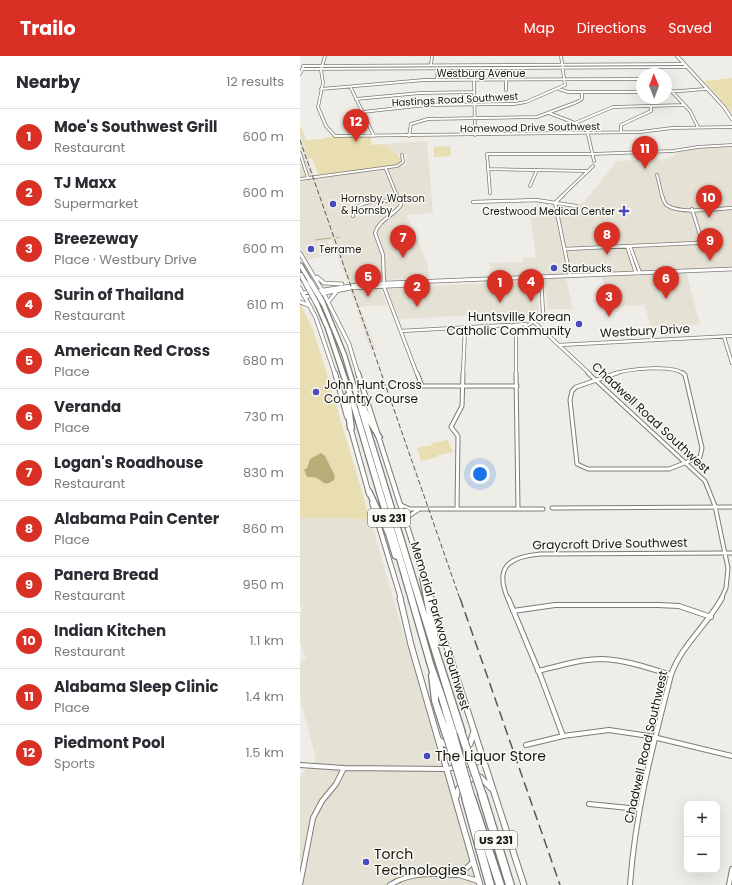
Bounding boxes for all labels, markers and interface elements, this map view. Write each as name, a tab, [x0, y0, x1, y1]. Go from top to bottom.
text: Trailo	[20, 15, 76, 42]
text: Map	[524, 18, 555, 38]
text: Directions	[577, 18, 646, 38]
text: Saved	[668, 18, 712, 38]
street label: Westburg Avenue	[437, 66, 525, 81]
north arrow	[636, 68, 672, 104]
text: Nearby	[16, 70, 80, 94]
text: 12 results	[226, 72, 284, 91]
street label: Hastings Road Southwest	[391, 89, 519, 110]
pin: 12	[343, 109, 369, 142]
text: Moe's Southwest Grill	[54, 116, 218, 137]
street label: Homewood Drive Southwest	[460, 119, 600, 136]
text: 1	[27, 127, 31, 146]
text: 600 m	[243, 127, 284, 146]
pin: 11	[632, 136, 658, 169]
text: Restaurant	[54, 138, 125, 157]
text: TJ Maxx	[54, 172, 116, 193]
text: 2	[25, 183, 33, 202]
text: 600 m	[243, 183, 284, 202]
pin: 10	[696, 185, 722, 218]
place label: Hornsby, Watson & Hornsby	[341, 191, 425, 218]
text: Supermarket	[54, 194, 138, 213]
marker: Hornsby, Watson & Hornsby	[328, 199, 338, 209]
place label: Crestwood Medical Center	[482, 204, 615, 219]
marker: Crestwood Medical Center	[618, 205, 630, 217]
pin: 8	[594, 222, 620, 255]
pin: 7	[390, 225, 416, 258]
text: Breezeway	[54, 228, 138, 249]
pin: 9	[697, 228, 723, 261]
text: 3	[25, 239, 33, 258]
text: 600 m	[243, 239, 284, 258]
place label: Terrame	[319, 242, 361, 257]
marker: Terrame	[306, 244, 316, 254]
text: Place · Westbury Drive	[54, 250, 197, 269]
place label: Starbucks	[562, 261, 612, 276]
marker: Starbucks	[549, 263, 559, 273]
pin: 5	[355, 264, 381, 297]
pin: 6	[653, 266, 679, 299]
pin: 4	[518, 269, 544, 302]
pin: 1	[487, 270, 513, 303]
pin: 2	[404, 274, 430, 307]
text: Surin of Thailand	[54, 284, 184, 305]
pin: 3	[596, 284, 622, 317]
text: 4	[25, 295, 33, 314]
text: 610 m	[247, 295, 284, 314]
text: Restaurant	[54, 306, 125, 325]
place label: Huntsville Korean Catholic Community	[446, 308, 571, 339]
marker: Huntsville Korean Catholic Community	[574, 319, 584, 329]
street label: Westbury Drive	[600, 320, 690, 341]
text: American Red Cross	[54, 340, 210, 361]
text: 5	[25, 351, 33, 370]
text: 680 m	[243, 351, 284, 370]
street label: Chadwell Road Southwest	[588, 358, 714, 477]
text: Place	[54, 362, 89, 381]
place label: John Hunt Cross Country Course	[324, 376, 422, 407]
marker: John Hunt Cross Country Course	[311, 387, 321, 397]
text: Veranda	[54, 396, 121, 417]
text: 6	[25, 407, 33, 426]
text: 730 m	[244, 407, 284, 426]
text: Place	[54, 418, 89, 437]
text: Logan's Roadhouse	[54, 452, 203, 473]
text: 7	[26, 463, 32, 482]
text: 830 m	[243, 463, 284, 482]
your location	[470, 464, 490, 484]
text: Restaurant	[54, 474, 125, 493]
text: Alabama Pain Center	[54, 508, 219, 529]
road number: US 231	[368, 509, 410, 527]
text: 8	[25, 519, 33, 538]
text: 860 m	[243, 519, 284, 538]
text: Place	[54, 530, 89, 549]
street label: Graycroft Drive Southwest	[532, 534, 688, 553]
street label: Memorial Parkway Southwest	[407, 539, 474, 712]
text: Panera Bread	[54, 564, 159, 585]
text: 9	[25, 575, 33, 594]
text: 950 m	[243, 575, 284, 594]
text: Restaurant	[54, 586, 125, 605]
text: Indian Kitchen	[54, 620, 166, 641]
text: 10	[22, 631, 36, 650]
text: 1.1 km	[249, 631, 284, 650]
text: Restaurant	[54, 642, 125, 661]
street label: Chadwell Road Southwest	[620, 669, 671, 825]
text: Alabama Sleep Clinic	[54, 676, 219, 697]
text: 11	[24, 687, 34, 706]
text: 1.4 km	[245, 687, 284, 706]
text: Place	[54, 698, 89, 717]
text: Piedmont Pool	[54, 732, 165, 753]
text: 12	[23, 743, 35, 762]
text: 1.5 km	[245, 743, 284, 762]
place label: The Liquor Store	[435, 746, 546, 766]
marker: The Liquor Store	[422, 751, 432, 761]
text: Sports	[54, 754, 95, 773]
map controls	[684, 801, 720, 873]
button: +	[684, 801, 720, 837]
road number: US 231	[475, 831, 517, 849]
button: −	[684, 837, 720, 873]
place label: Torch Technologies	[374, 844, 467, 880]
marker: Torch Technologies	[361, 857, 371, 867]

